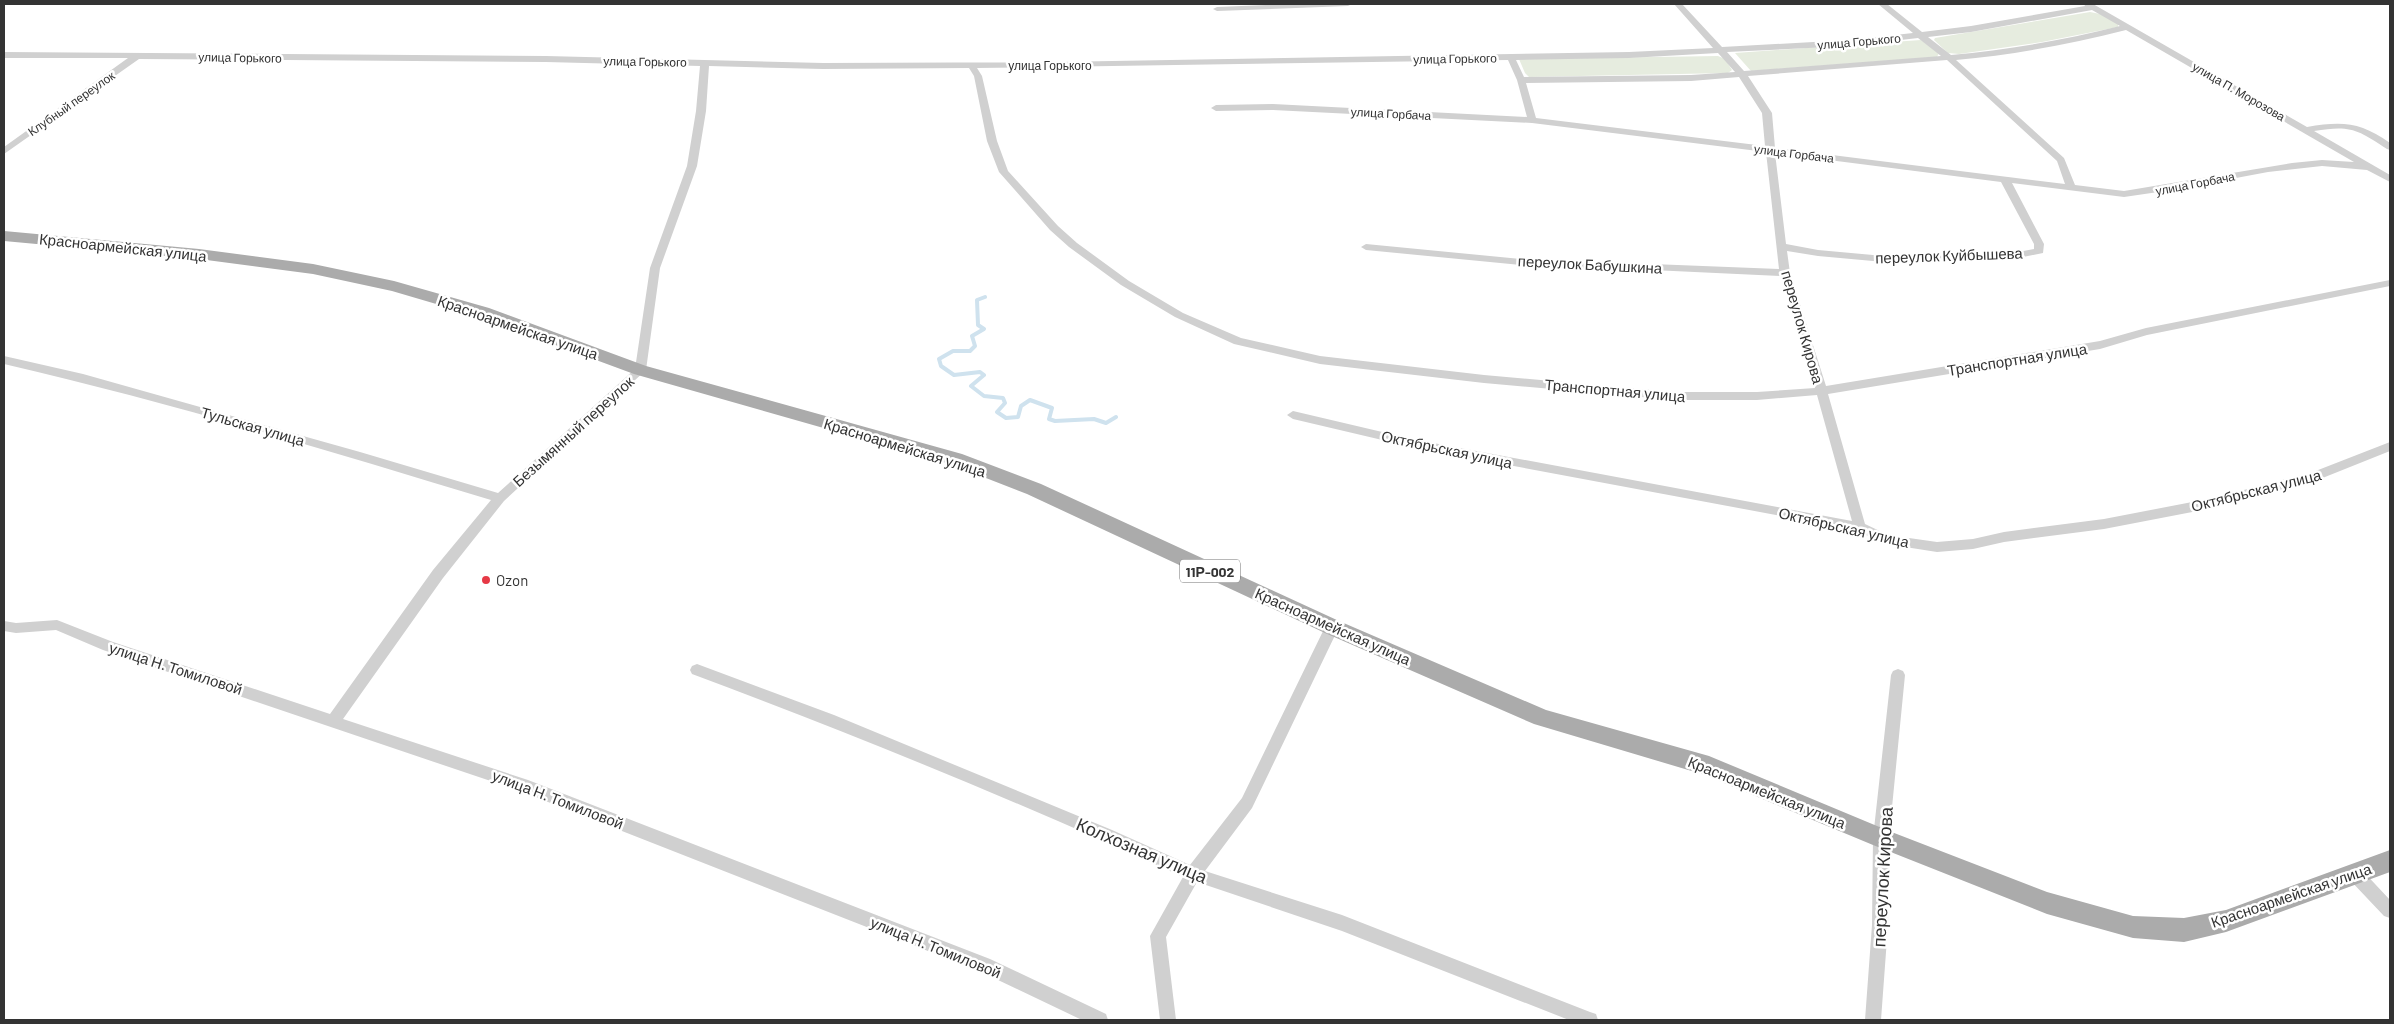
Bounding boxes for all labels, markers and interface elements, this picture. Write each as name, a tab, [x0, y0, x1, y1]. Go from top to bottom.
street label: улица Горького	[1817, 30, 1902, 53]
street label: улица Горького	[198, 49, 282, 66]
street label: улица Горького	[1413, 50, 1497, 67]
street label: улица Горького	[603, 53, 687, 70]
street label: улица Горького	[1008, 58, 1092, 73]
street label: улица П. Морозова	[2190, 59, 2288, 124]
street label: Клубный переулок	[25, 67, 118, 139]
street label: улица Горбача	[1350, 104, 1432, 123]
street label: улица Горбача	[1753, 141, 1835, 166]
street label: улица Горбача	[2154, 168, 2236, 199]
street label: Красноармейская улица	[38, 229, 208, 265]
street label: переулок Куйбышева	[1875, 243, 2024, 267]
street label: переулок Бабушкина	[1517, 251, 1663, 277]
street label: переулок Кирова	[1778, 268, 1828, 386]
street label: Красноармейская улица	[435, 291, 601, 363]
street label: Транспортная улица	[1946, 339, 2089, 379]
street label: Безымянный переулок	[509, 372, 638, 490]
street label: Транспортная улица	[1544, 375, 1687, 405]
street label: Тульская улица	[199, 403, 308, 450]
street label: Красноармейская улица	[822, 414, 989, 480]
street label: Октябрьская улица	[1380, 426, 1515, 472]
street label: Октябрьская улица	[2189, 465, 2323, 515]
street label: Октябрьская улица	[1777, 503, 1912, 551]
road number: 11Р-002	[1180, 560, 1240, 582]
place label: Ozon	[496, 571, 528, 589]
marker: Ozon	[480, 574, 492, 586]
street label: Красноармейская улица	[1252, 584, 1414, 669]
street label: улица Н. Томиловой	[107, 638, 245, 698]
street label: Красноармейская улица	[1686, 752, 1849, 832]
street label: улица Н. Томиловой	[490, 766, 626, 832]
street label: переулок Кирова	[1867, 805, 1897, 948]
street label: Колхозная улица	[1073, 812, 1212, 888]
street label: Красноармейская улица	[2208, 859, 2374, 931]
street label: улица Н. Томиловой	[868, 913, 1004, 981]

